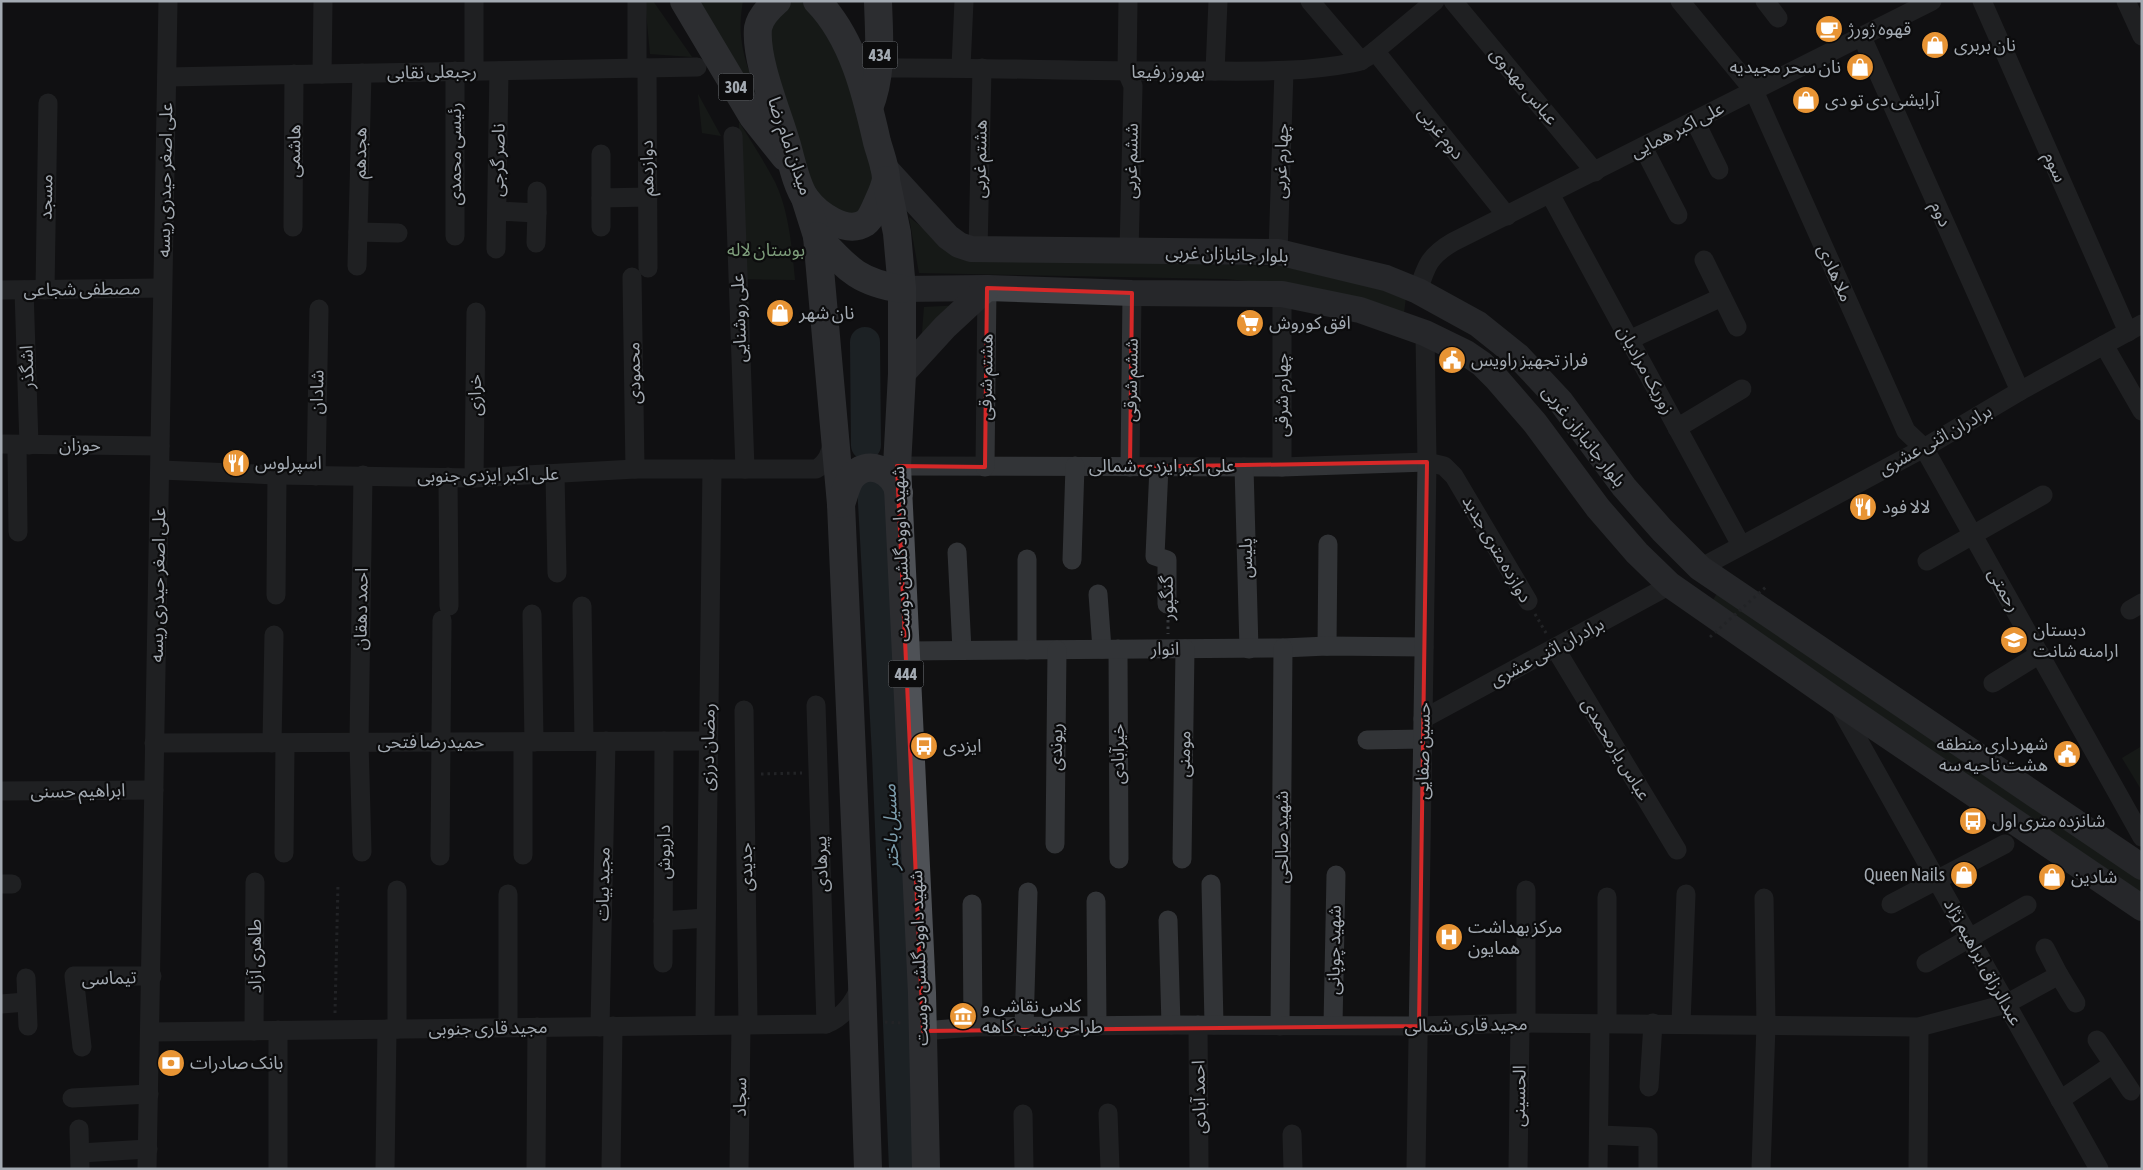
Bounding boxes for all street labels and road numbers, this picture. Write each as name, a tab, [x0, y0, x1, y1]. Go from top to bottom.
road number: 434	[862, 42, 898, 68]
street label: عباس مهدوی	[1485, 43, 1563, 129]
street label: رجبعلی نقابی	[387, 60, 477, 84]
street label: بهروز رفیعا	[1131, 61, 1205, 83]
road number: 304	[718, 74, 754, 100]
street label: میدان امام رضا	[760, 94, 817, 199]
street label: علی اکبر همایی	[1626, 97, 1728, 163]
street label: علی اصغر حیدری ریسه	[153, 102, 177, 258]
street label: رئیسی محمدی	[444, 102, 466, 206]
street label: دوم غربی	[1411, 102, 1469, 166]
street label: هشتم غربی	[968, 119, 994, 199]
street label: ناصر گرجی	[486, 123, 510, 197]
street label: ششم غربی	[1119, 123, 1145, 199]
street label: چهارم غربی	[1269, 123, 1296, 199]
street label: هاشمی	[283, 124, 305, 178]
street label: هجدهم	[349, 127, 373, 179]
street label: دوازدهم	[636, 140, 660, 196]
street label: سوم	[2036, 148, 2071, 187]
street label: مسجد	[35, 174, 56, 220]
street label: دوم	[1923, 198, 1956, 231]
street label: بلوار جانبازان غربی	[1165, 241, 1289, 267]
street label: ملا هادی	[1813, 241, 1857, 305]
street label: علی روشنایی	[726, 273, 752, 363]
street label: مصطفی شجاعی	[23, 277, 141, 301]
street label: زوریک مرادیان	[1613, 322, 1679, 418]
street label: هشتم شرقی	[974, 333, 1000, 421]
street label: ششم شرقی	[1119, 338, 1145, 422]
street label: محمودی	[622, 342, 646, 404]
street label: اشگذر	[15, 345, 39, 390]
street label: چهارم شرقی	[1271, 353, 1296, 437]
street label: شادان	[306, 370, 328, 414]
street label: خرازی	[464, 374, 486, 416]
street label: بلوار جانبازان غربی	[1537, 381, 1631, 491]
street label: برادران اثنی عشری	[1874, 400, 1996, 480]
street label: حوزان	[59, 434, 101, 456]
street label: علی اکبر ایزدی شمالی	[1089, 455, 1235, 477]
street label: علی اکبر ایزدی جنوبی	[417, 463, 559, 487]
street label: شهید داوود گلشن دوست	[887, 466, 915, 642]
street label: دوازده متری جدید	[1457, 492, 1537, 606]
street label: علی اصغر حیدری ریسه	[146, 507, 170, 663]
street label: پلیس	[1235, 538, 1257, 578]
street label: رحمتی	[1983, 564, 2025, 616]
street label: احمد دهقان	[349, 567, 373, 651]
street label: گنگپور	[1156, 575, 1179, 621]
street label: برادران اثنی عشری	[1486, 613, 1608, 691]
street label: انوار	[1150, 638, 1179, 660]
road number: 444	[888, 661, 924, 688]
street label: عباس یارمحمدی	[1577, 694, 1655, 804]
street label: حسین صفایی	[1411, 702, 1435, 800]
street label: رمضان درزی	[696, 703, 720, 791]
street label: ریوندی	[1045, 723, 1067, 771]
street label: خیرآبادی	[1107, 724, 1129, 784]
street label: مومنی	[1173, 730, 1195, 778]
street label: حمیدرضا فتحی	[378, 731, 484, 753]
street label: ابراهیم حسنی	[30, 779, 126, 805]
street label: شهید صالحی	[1271, 791, 1293, 883]
street label: داریوش	[653, 825, 675, 879]
street label: پیرهادی	[809, 835, 833, 893]
street label: جدیدی	[735, 842, 757, 892]
street label: مجید بیات	[591, 847, 614, 921]
street label: شهید داوود گلشن دوست	[905, 870, 933, 1046]
street label: عبدالرزاق ابراهیم نژاد	[1937, 895, 2027, 1030]
street label: شهید چوپانی	[1322, 905, 1346, 995]
street label: طاهری آزاد	[244, 919, 266, 993]
street label: تیماسی	[81, 966, 137, 990]
street label: مجید قاری شمالی	[1404, 1013, 1528, 1037]
street label: مجید قاری جنوبی	[428, 1016, 548, 1040]
street label: احمد آبادی	[1187, 1060, 1211, 1134]
street label: الحسینی	[1507, 1065, 1531, 1127]
street label: سجاد	[729, 1077, 750, 1117]

